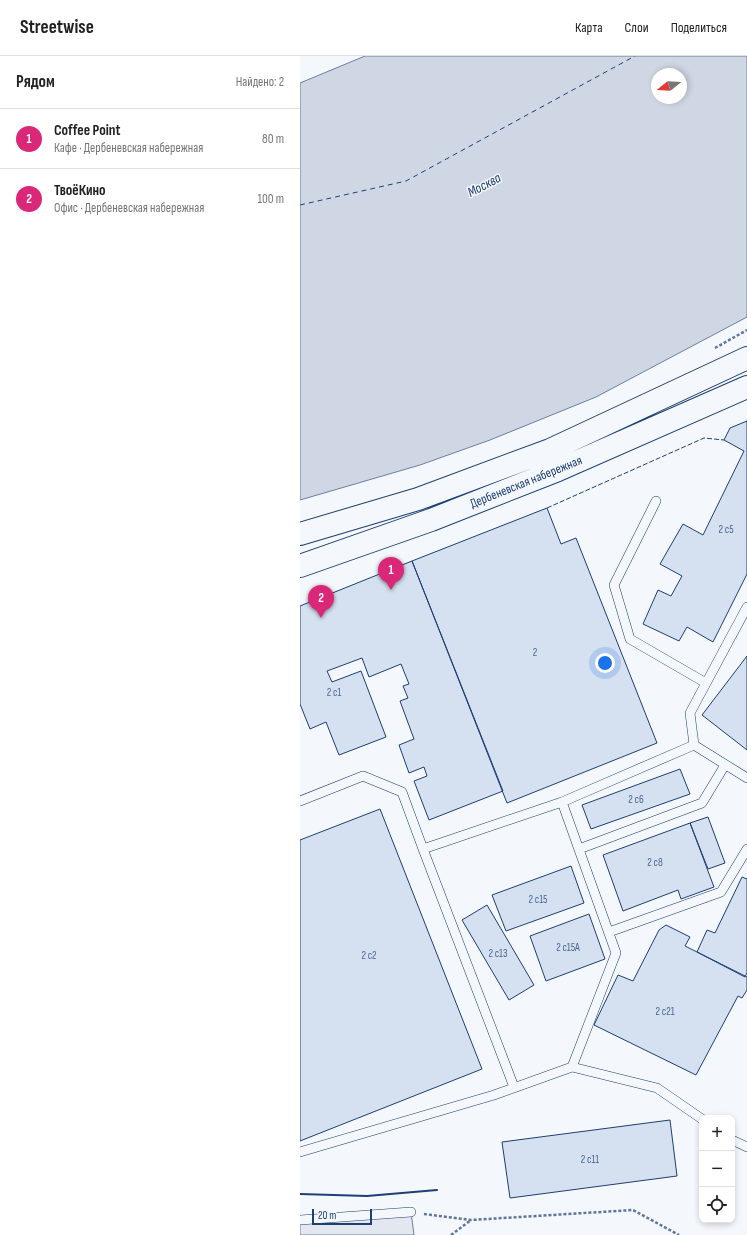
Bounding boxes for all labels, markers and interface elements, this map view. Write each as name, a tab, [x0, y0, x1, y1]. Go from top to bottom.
text: Streetwise	[20, 16, 94, 39]
text: Карта	[575, 19, 603, 36]
text: Слои	[625, 19, 649, 36]
text: Поделиться	[671, 19, 727, 36]
north arrow	[651, 68, 687, 104]
text: Рядом	[16, 72, 55, 92]
text: Найдено: 2	[236, 74, 284, 90]
text: Coffee Point	[54, 121, 121, 140]
text: 1	[26, 131, 32, 147]
text: 80 m	[262, 131, 284, 147]
text: Кафе · Дербеневская набережная	[54, 140, 203, 156]
water label: Москва	[464, 169, 504, 201]
text: ТвоёКино	[54, 181, 106, 200]
text: 2	[26, 191, 32, 207]
text: 100 m	[257, 191, 284, 207]
text: Офис · Дербеневская набережная	[54, 200, 204, 216]
street label: Дербеневская набережная	[468, 452, 584, 512]
house number: 2 с5	[718, 523, 734, 536]
pin: 1	[378, 557, 404, 590]
pin: 2	[308, 585, 334, 618]
house number: 2	[533, 646, 538, 659]
your location	[595, 653, 615, 673]
house number: 2 с1	[327, 686, 341, 699]
house number: 2 с6	[628, 793, 644, 806]
house number: 2 с8	[647, 856, 663, 869]
house number: 2 с15	[529, 893, 547, 906]
house number: 2 с15А	[556, 941, 580, 954]
house number: 2 с13	[488, 947, 508, 960]
house number: 2 с2	[361, 949, 377, 962]
house number: 2 с21	[655, 1005, 675, 1018]
map controls	[699, 1115, 735, 1223]
button: +	[699, 1115, 735, 1151]
button: −	[699, 1151, 735, 1187]
house number: 2 с11	[581, 1153, 599, 1166]
button: locate	[699, 1187, 735, 1223]
scale bar	[312, 1207, 372, 1226]
text: 20 m	[318, 1209, 336, 1222]

